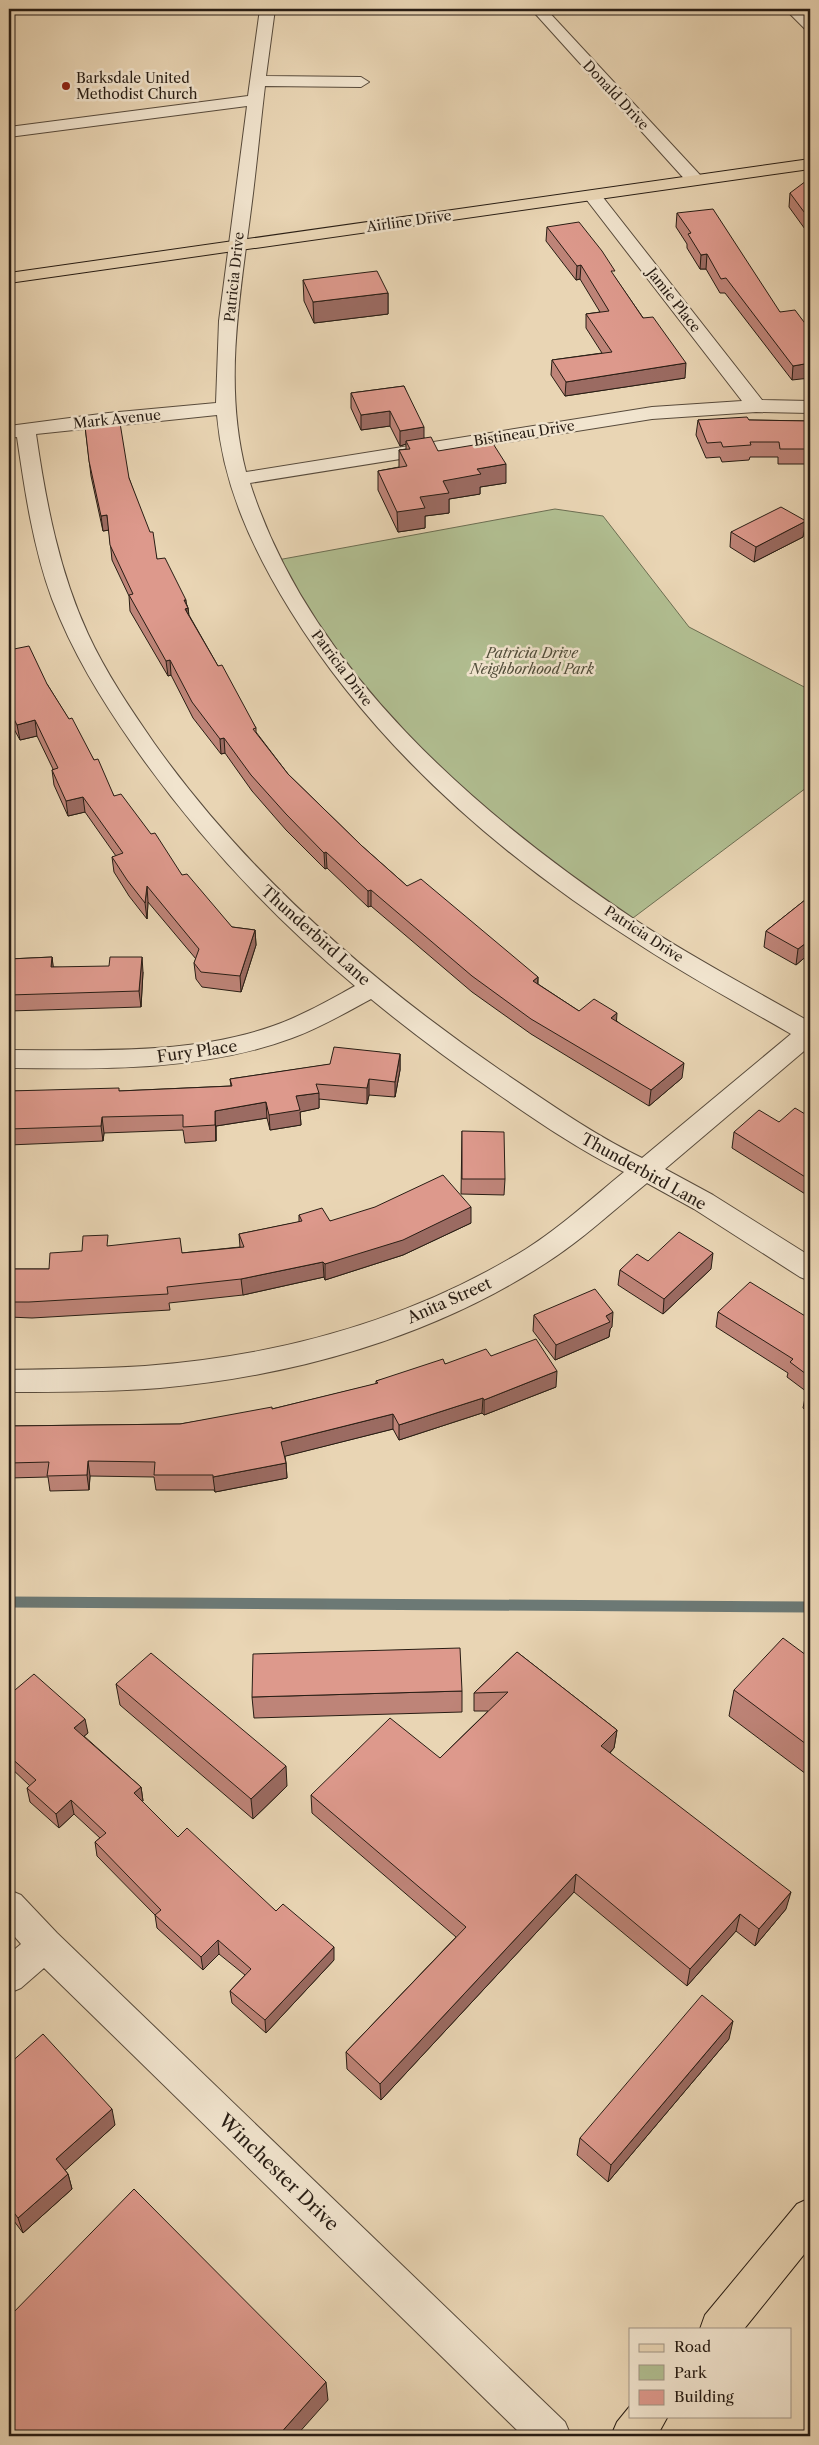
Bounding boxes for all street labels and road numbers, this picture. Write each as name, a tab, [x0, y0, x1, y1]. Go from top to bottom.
street label: Donald Drive	[579, 56, 653, 134]
street label: Airline Drive	[364, 206, 453, 236]
street label: Patricia Drive	[220, 231, 248, 323]
street label: Jamie Place	[642, 263, 705, 336]
street label: Mark Avenue	[72, 405, 162, 433]
street label: Bistineau Drive	[472, 416, 576, 450]
street label: Patricia Drive	[308, 626, 377, 710]
street label: Thunderbird Lane	[257, 881, 375, 989]
street label: Patricia Drive	[601, 902, 687, 966]
street label: Fury Place	[156, 1035, 238, 1067]
street label: Thunderbird Lane	[578, 1128, 710, 1214]
street label: Anita Street	[403, 1272, 495, 1328]
street label: Winchester Drive	[213, 2108, 344, 2236]

